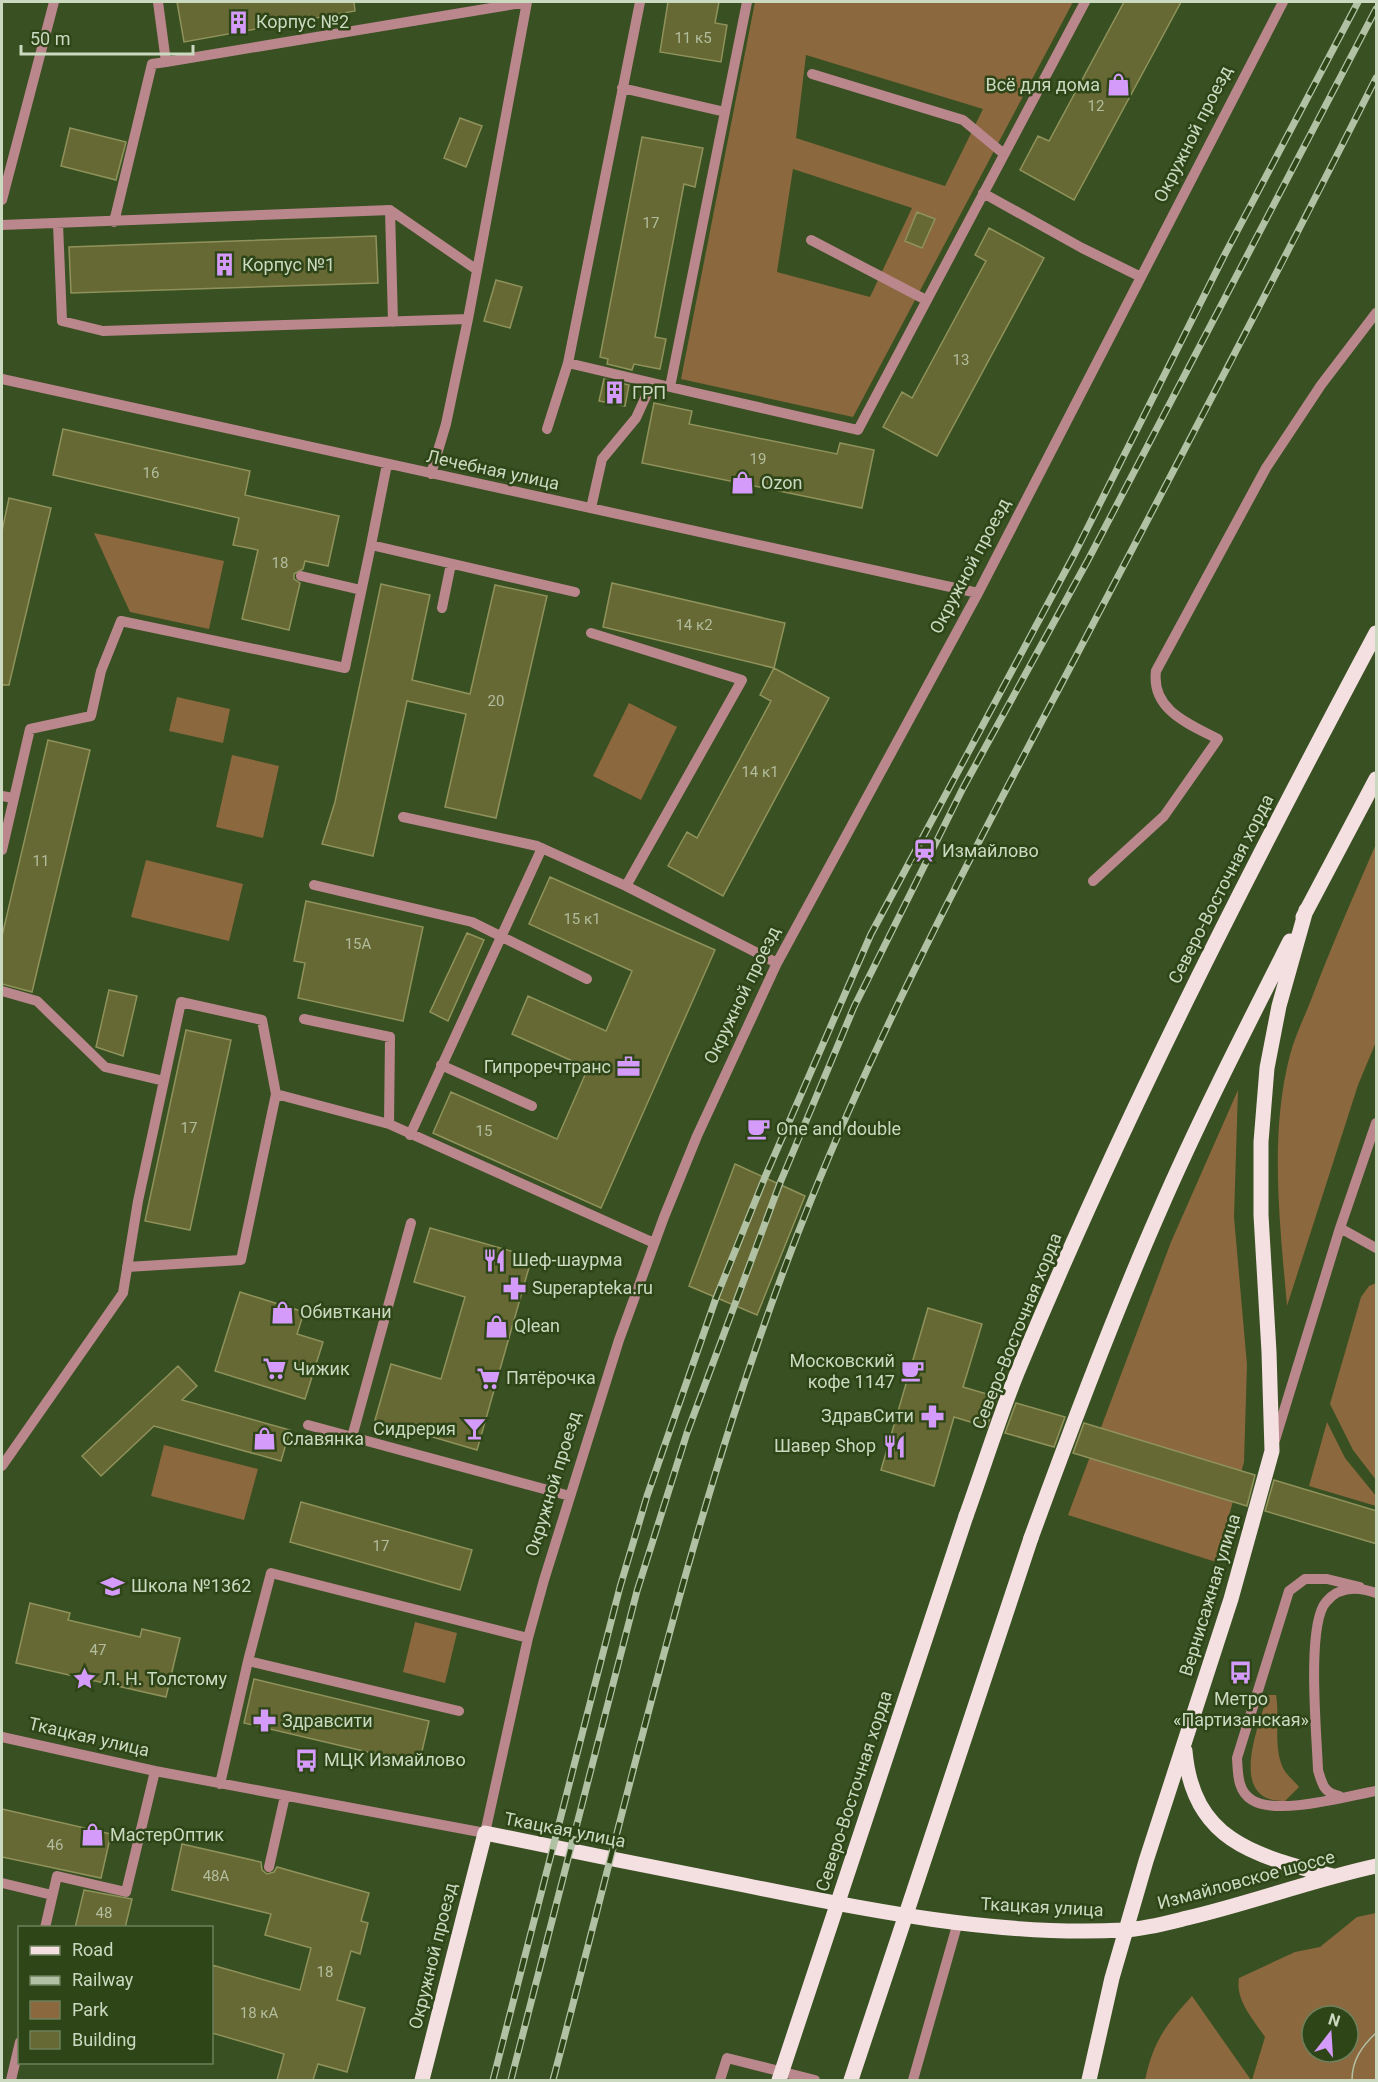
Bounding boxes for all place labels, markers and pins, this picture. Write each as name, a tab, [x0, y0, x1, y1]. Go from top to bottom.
building icon: Корпус №2	[225, 9, 251, 35]
place label: Корпус №2	[256, 11, 349, 32]
shop icon: Всё для дома	[1105, 72, 1131, 98]
place label: Всё для дома	[985, 74, 1100, 95]
building icon: Корпус №1	[211, 252, 237, 278]
place label: Корпус №1	[242, 254, 335, 275]
building icon: ГРП	[601, 380, 627, 406]
place label: ГРП	[632, 382, 666, 403]
shop icon: Ozon	[730, 470, 756, 496]
place label: Ozon	[761, 472, 802, 493]
station icon: Измайлово	[911, 838, 937, 864]
place label: Измайлово	[942, 840, 1039, 861]
office icon: Гипроречтранс	[616, 1054, 642, 1080]
place label: Гипроречтранс	[484, 1056, 611, 1077]
cafe icon: One and double	[745, 1116, 771, 1142]
place label: One and double	[776, 1118, 901, 1139]
restaurant icon: Шеф-шаурма	[481, 1247, 507, 1273]
place label: Шеф-шаурма	[512, 1249, 623, 1270]
pharmacy icon: Superapteka.ru	[501, 1275, 527, 1301]
place label: Superapteka.ru	[532, 1277, 653, 1298]
shop icon: Обивткани	[269, 1299, 295, 1325]
place label: Обивткани	[300, 1301, 392, 1322]
shop icon: Qlean	[483, 1313, 509, 1339]
place label: Qlean	[514, 1315, 560, 1336]
place label: Московский кофе 1147	[790, 1350, 895, 1392]
supermarket icon: Чижик	[262, 1356, 288, 1382]
place label: Чижик	[293, 1358, 350, 1379]
cafe icon: Московский кофе 1147	[900, 1358, 926, 1384]
supermarket icon: Пятёрочка	[475, 1365, 501, 1391]
place label: Пятёрочка	[506, 1367, 596, 1388]
pharmacy icon: ЗдравСити	[919, 1403, 945, 1429]
place label: ЗдравСити	[821, 1405, 914, 1426]
bar icon: Сидрерия	[461, 1416, 487, 1442]
place label: Сидрерия	[373, 1418, 456, 1439]
shop icon: Славянка	[251, 1426, 277, 1452]
place label: Славянка	[282, 1428, 364, 1449]
restaurant icon: Шавер Shop	[881, 1433, 907, 1459]
place label: Шавер Shop	[774, 1435, 876, 1456]
school or university icon: Школа №1362	[100, 1573, 126, 1599]
place label: Школа №1362	[131, 1575, 251, 1596]
bus stop icon: Метро «Партизанская»	[1228, 1660, 1254, 1686]
place icon: Л. Н. Толстому	[72, 1666, 98, 1692]
place label: Л. Н. Толстому	[103, 1668, 227, 1689]
place label: Метро «Партизанская»	[1173, 1688, 1309, 1730]
pharmacy icon: Здравсити	[251, 1708, 277, 1734]
place label: Здравсити	[282, 1710, 373, 1731]
bus stop icon: МЦК Измайлово	[293, 1747, 319, 1773]
place label: МЦК Измайлово	[324, 1749, 466, 1770]
shop icon: МастерОптик	[79, 1822, 105, 1848]
place label: МастерОптик	[110, 1824, 224, 1845]

